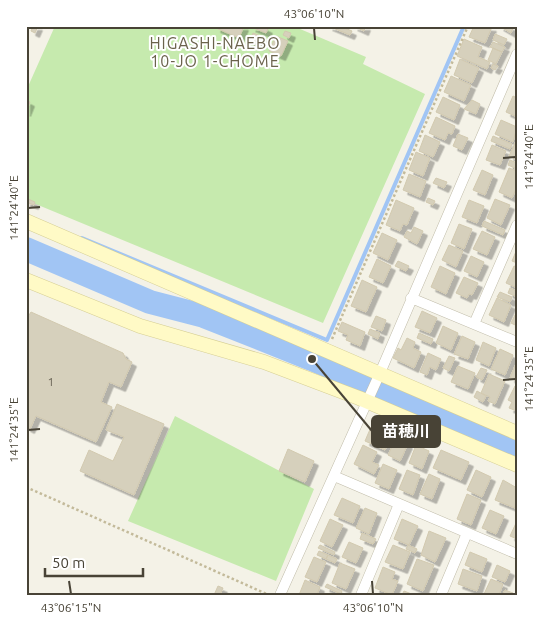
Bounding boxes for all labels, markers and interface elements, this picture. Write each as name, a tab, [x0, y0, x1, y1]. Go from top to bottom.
text: 43°06'10"N	[284, 7, 344, 20]
district label: HIGASHI-NAEBO 10-JO 1-CHOME	[149, 34, 281, 70]
text: 141°24'40"E	[522, 124, 535, 190]
text: 141°24'40"E	[7, 175, 20, 241]
text: 141°24'35"E	[522, 346, 535, 412]
house number: 1	[48, 375, 54, 388]
text: 141°24'35"E	[7, 397, 20, 463]
callout: 苗穂川	[372, 416, 440, 447]
text: 苗穂川	[382, 422, 430, 440]
scale bar	[45, 546, 142, 578]
text: 50 m	[52, 554, 85, 571]
text: 43°06'15"N	[41, 601, 101, 614]
text: 43°06'10"N	[343, 601, 403, 614]

